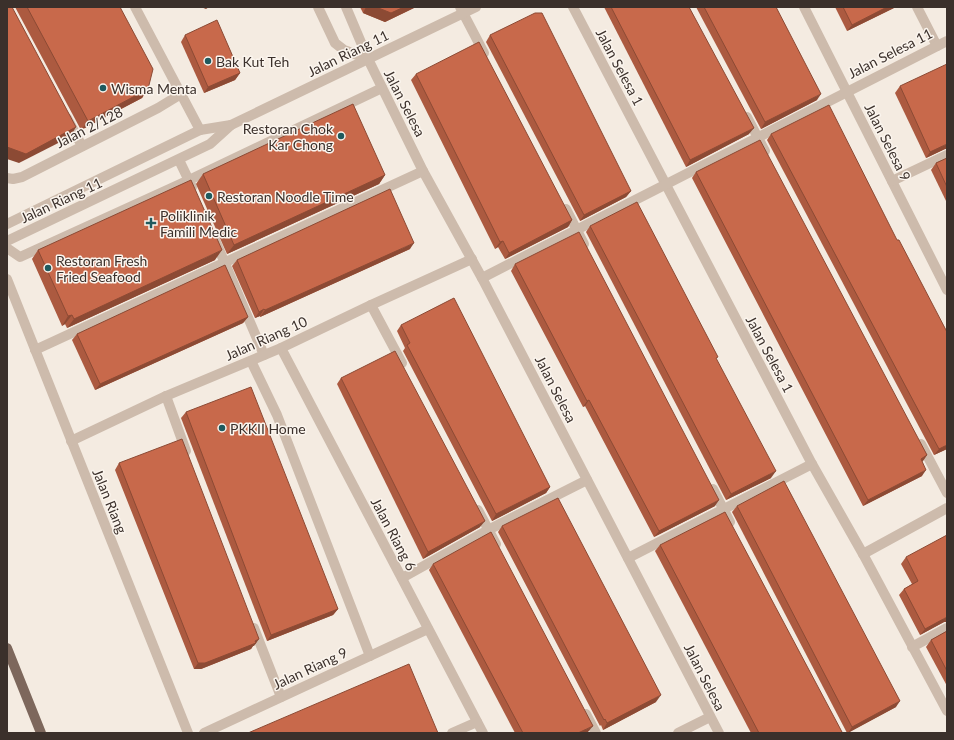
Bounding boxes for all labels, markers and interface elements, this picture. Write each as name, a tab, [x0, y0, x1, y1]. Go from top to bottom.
street label: Jalan Selesa 11	[845, 24, 935, 82]
street label: Jalan Riang 11	[305, 26, 391, 80]
street label: Jalan Selesa 1	[593, 26, 647, 108]
place label: Bak Kut Teh	[216, 53, 289, 70]
marker: Bak Kut Teh	[203, 56, 213, 66]
street label: Jalan Selesa	[381, 67, 429, 139]
place label: Wisma Menta	[111, 80, 197, 97]
marker: Wisma Menta	[98, 83, 108, 93]
street label: Jalan Selesa 9	[861, 100, 915, 184]
street label: Jalan 2/128	[53, 103, 125, 151]
place label: Restoran Chok Kar Chong	[243, 120, 334, 153]
marker: Restoran Chok Kar Chong	[336, 131, 346, 141]
street label: Jalan Riang 11	[17, 174, 105, 226]
place label: Restoran Noodle Time	[217, 188, 354, 205]
marker: Restoran Noodle Time	[204, 191, 214, 201]
place label: Poliklinik Famili Medic	[160, 207, 237, 240]
marker: Poliklinik Famili Medic	[145, 217, 157, 229]
place label: Restoran Fresh Fried Seafood	[56, 252, 147, 285]
marker: Restoran Fresh Fried Seafood	[43, 263, 53, 273]
street label: Jalan Riang 10	[222, 312, 310, 364]
street label: Jalan Selesa 1	[743, 313, 797, 395]
street label: Jalan Selesa	[532, 353, 580, 425]
place label: PKKII Home	[230, 420, 306, 437]
marker: PKKII Home	[217, 423, 227, 433]
street label: Jalan Riang	[89, 466, 131, 536]
street label: Jalan Riang 6	[368, 495, 420, 573]
street label: Jalan Selesa	[681, 641, 729, 713]
street label: Jalan Riang 9	[270, 643, 350, 693]

